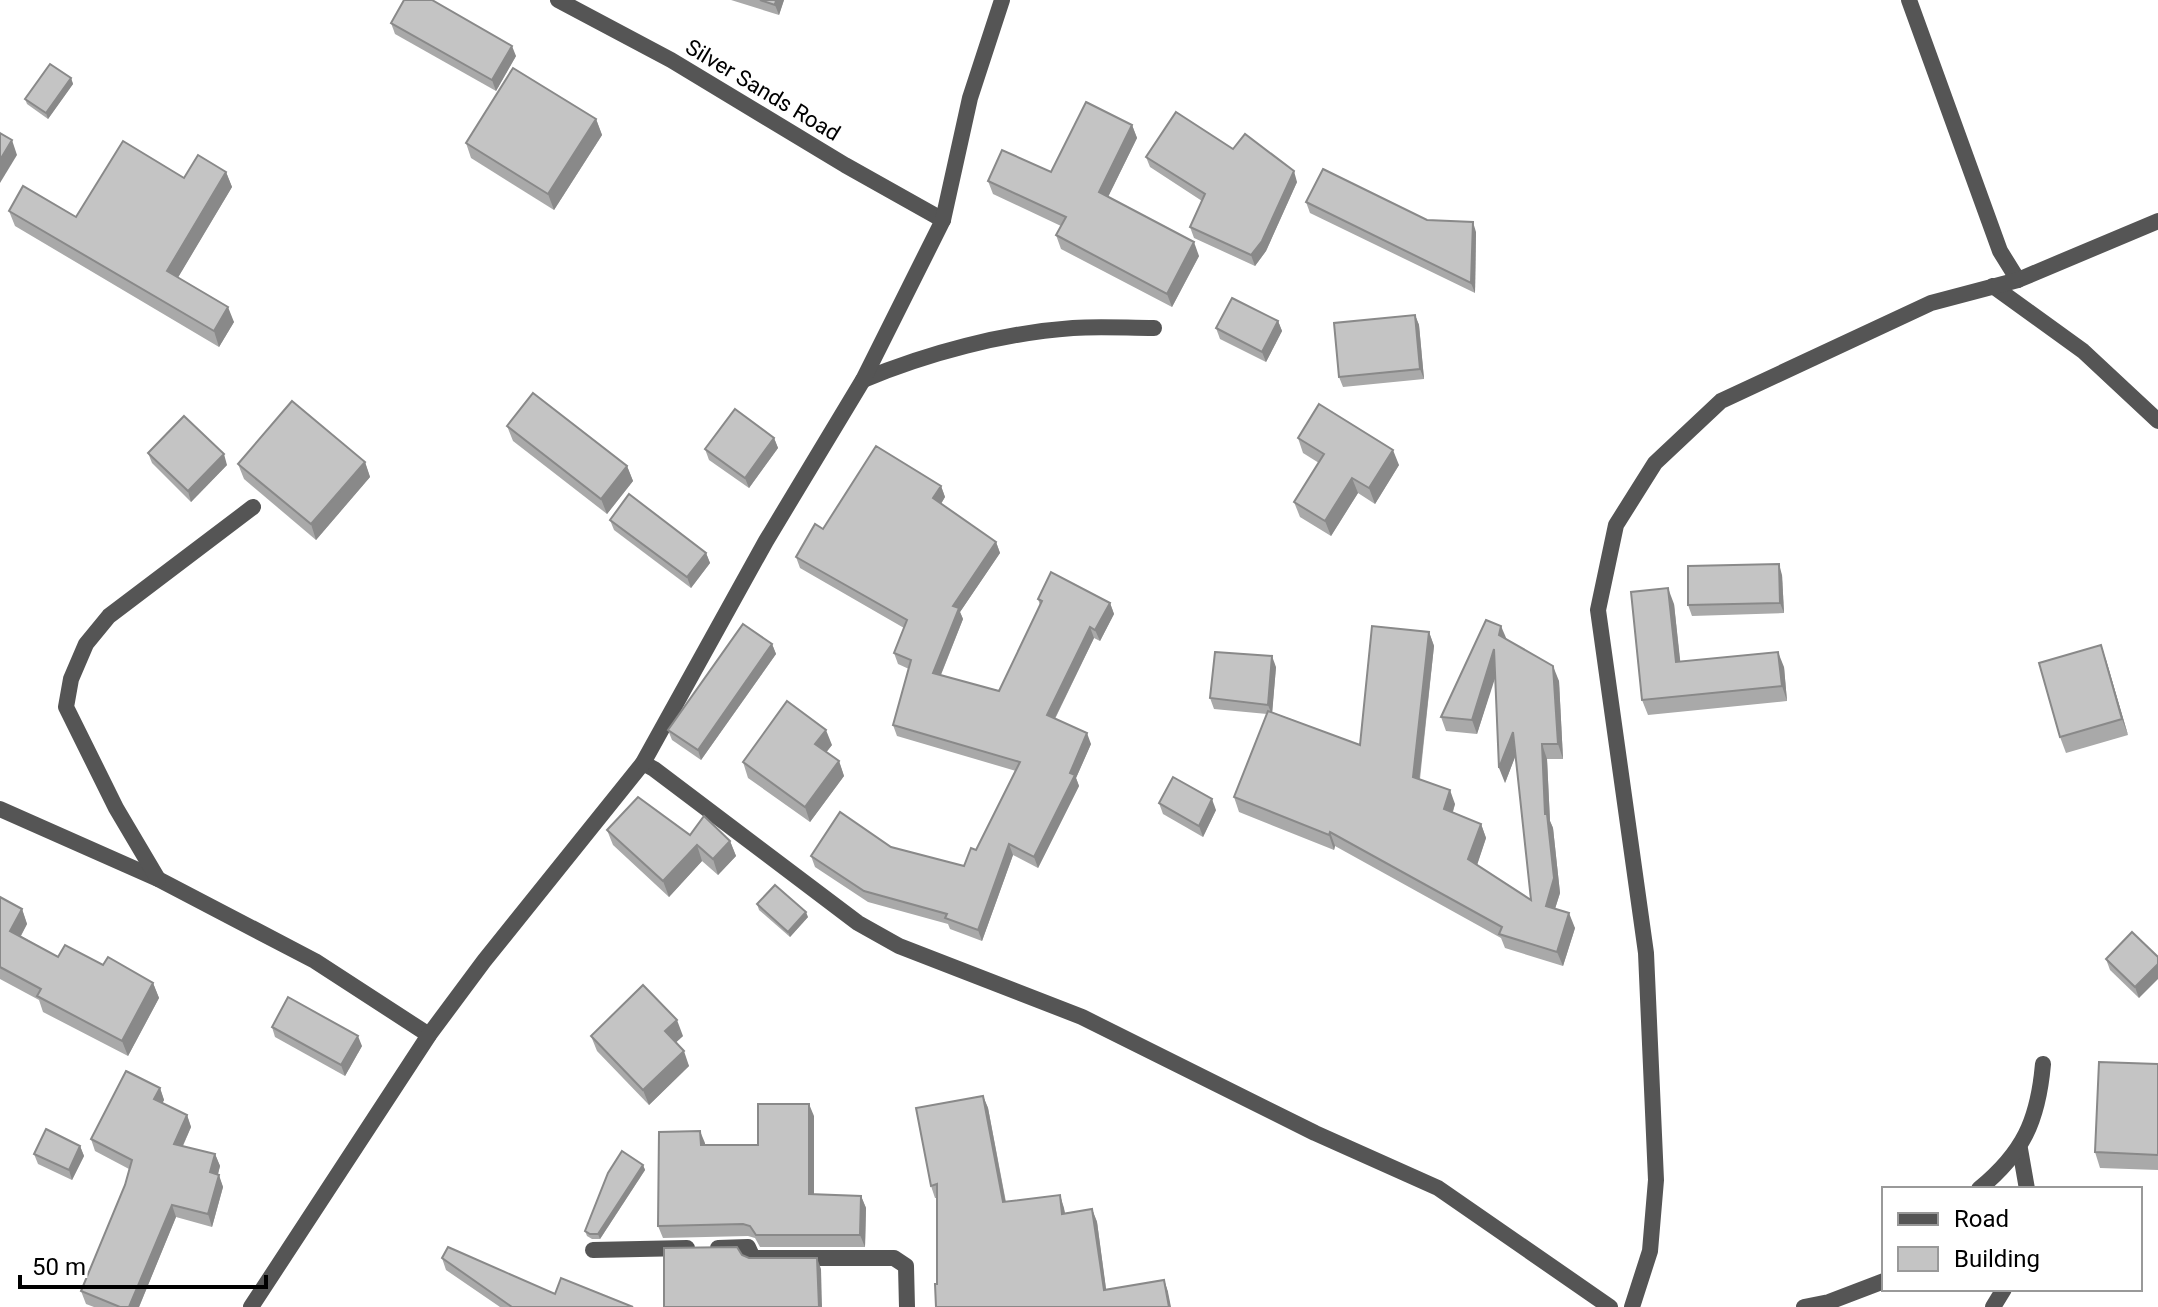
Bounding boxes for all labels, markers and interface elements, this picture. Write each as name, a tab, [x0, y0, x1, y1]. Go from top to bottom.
street label: Silver Sands Road	[681, 34, 845, 146]
legend	[1882, 1187, 2142, 1291]
text: Road	[1954, 1205, 2009, 1233]
scale bar	[20, 1239, 266, 1289]
text: Building	[1954, 1245, 2040, 1273]
text: 50 m	[32, 1253, 86, 1281]

